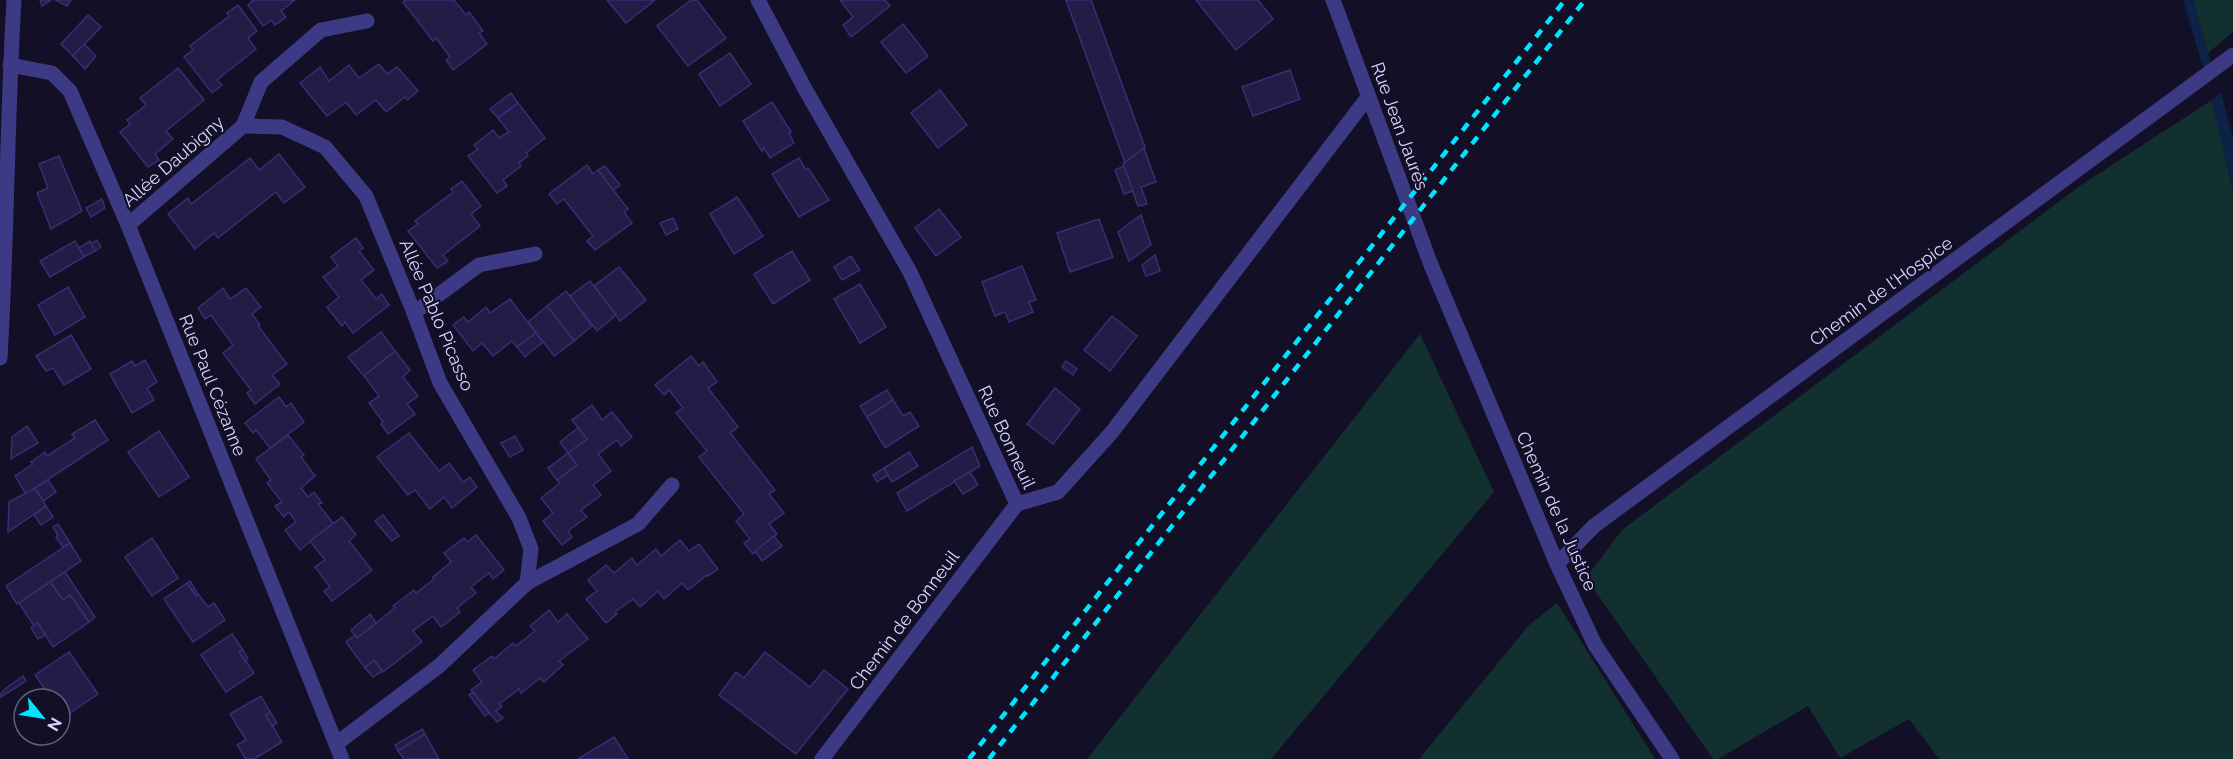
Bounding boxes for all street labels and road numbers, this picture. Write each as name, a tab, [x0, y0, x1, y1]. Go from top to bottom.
street label: Rue Jean Jaurès	[1367, 59, 1433, 193]
street label: Allée Daubigny	[118, 111, 228, 211]
street label: Chemin de l'Hospice	[1805, 232, 1957, 350]
street label: Allée Pablo Picasso	[396, 236, 479, 394]
street label: Rue Paul Cézanne	[175, 311, 251, 459]
street label: Rue Bonneuil	[974, 382, 1040, 492]
street label: Chemin de la Justice	[1512, 428, 1602, 594]
street label: Chemin de Bonneuil	[845, 546, 963, 694]

